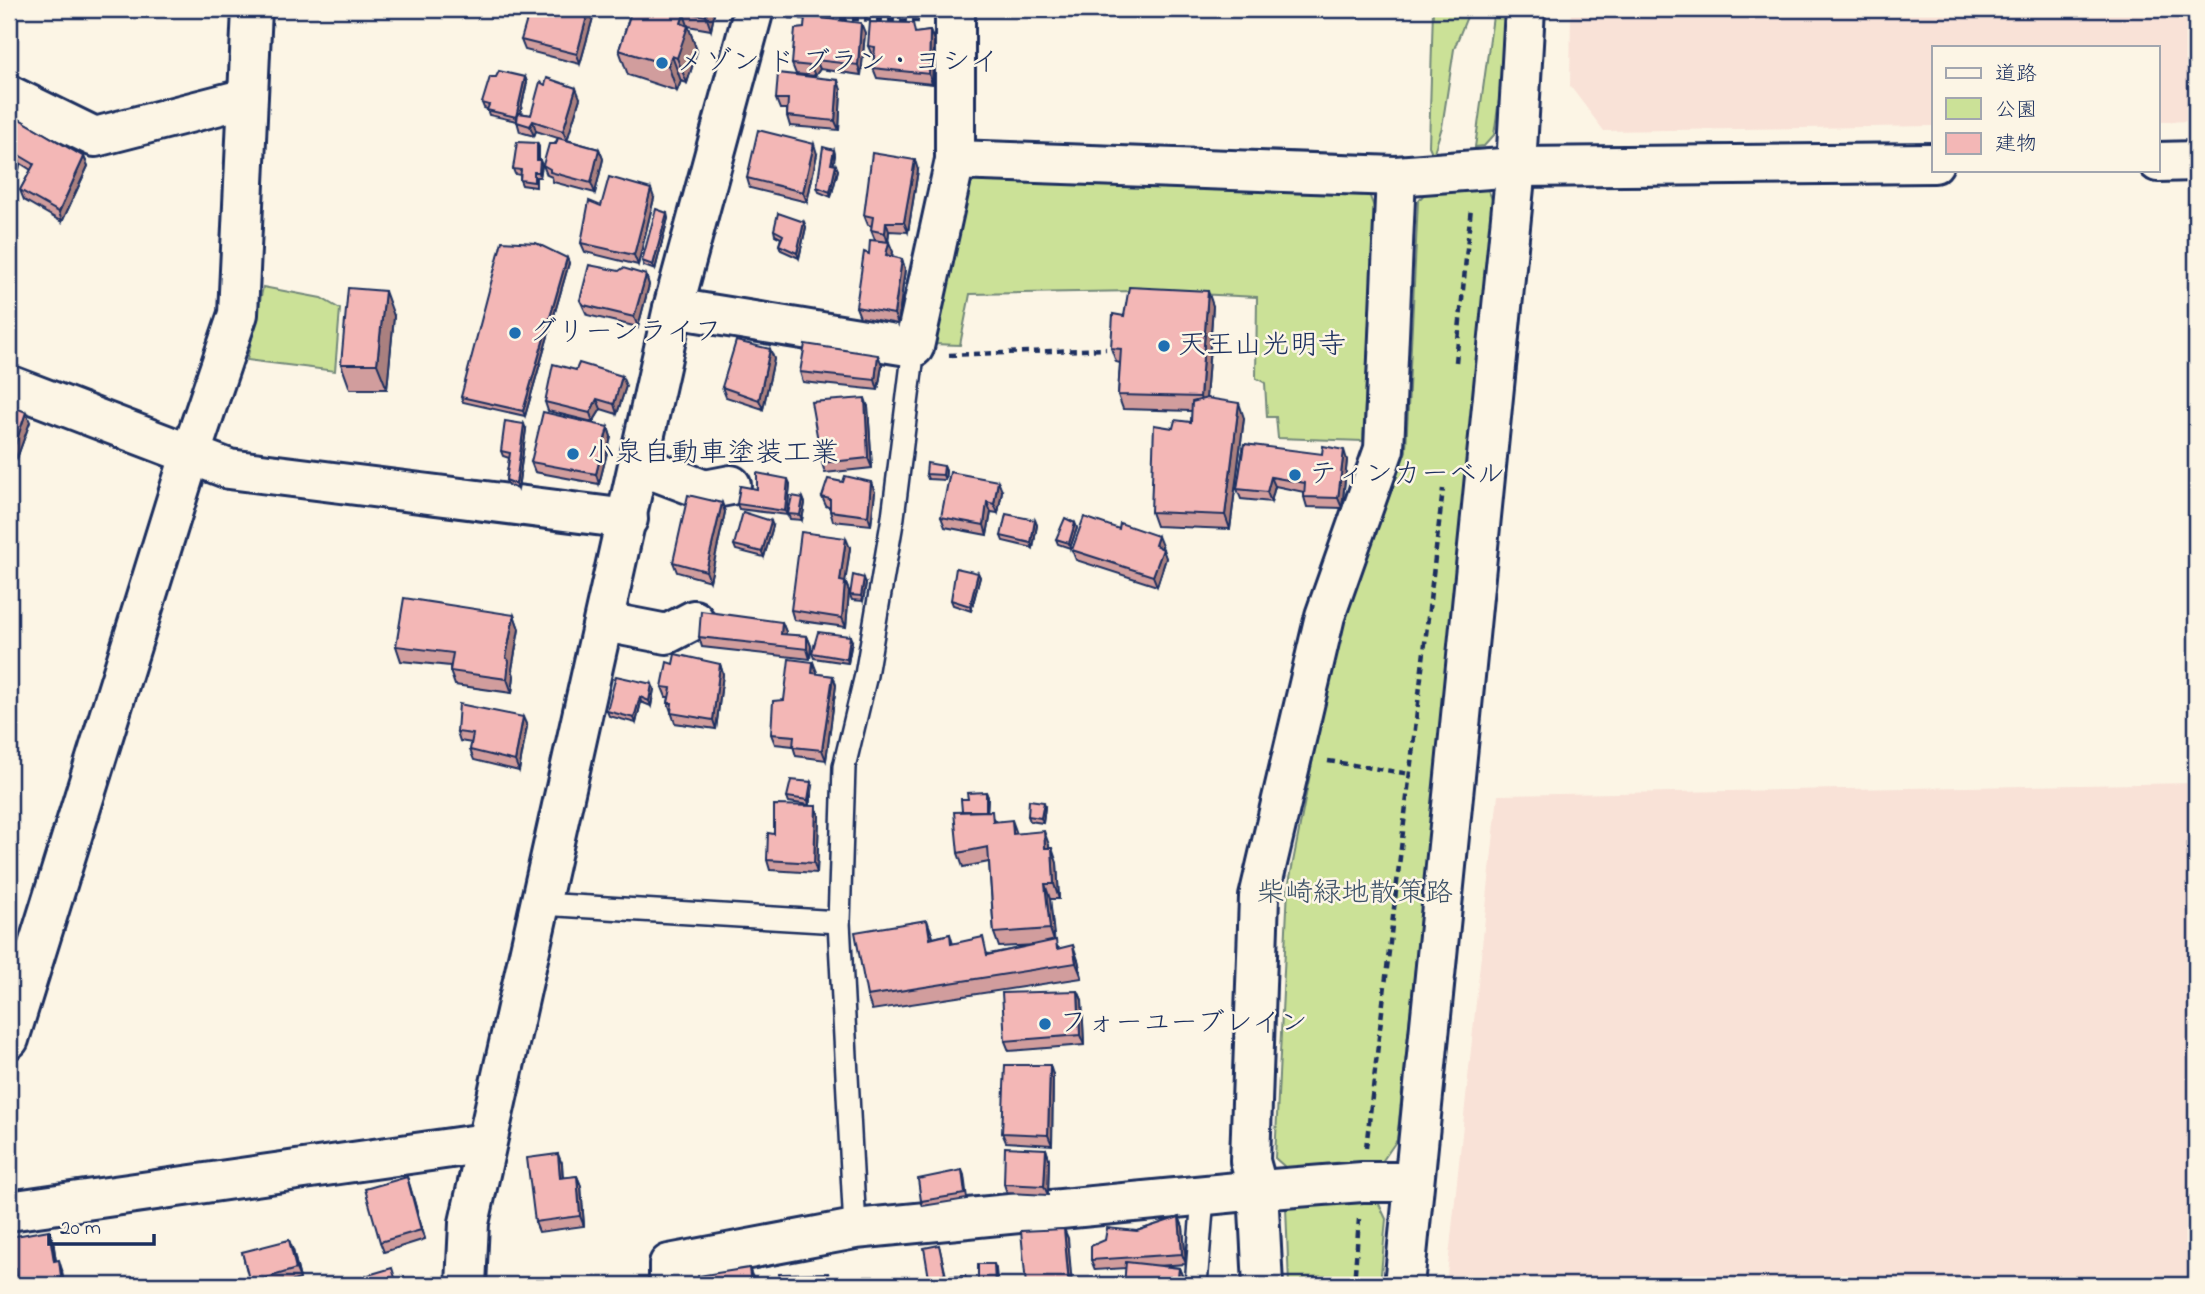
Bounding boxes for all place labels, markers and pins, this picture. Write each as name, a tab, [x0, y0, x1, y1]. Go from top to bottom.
place label: メゾン ド ブラン・ヨシイ	[676, 43, 998, 84]
marker: メゾン ド ブラン・ヨシイ	[654, 55, 670, 71]
place label: グリーンライフ	[529, 313, 722, 354]
marker: グリーンライフ	[507, 325, 523, 341]
place label: 天王山光明寺	[1178, 326, 1346, 367]
marker: 天王山光明寺	[1156, 338, 1172, 354]
place label: 小泉自動車塗装工業	[587, 434, 839, 475]
marker: 小泉自動車塗装工業	[565, 446, 581, 462]
place label: ティンカーベル	[1309, 455, 1505, 496]
marker: ティンカーベル	[1287, 467, 1303, 483]
place label: フォーユーブレイン	[1059, 1004, 1308, 1045]
marker: フォーユーブレイン	[1037, 1016, 1053, 1032]

